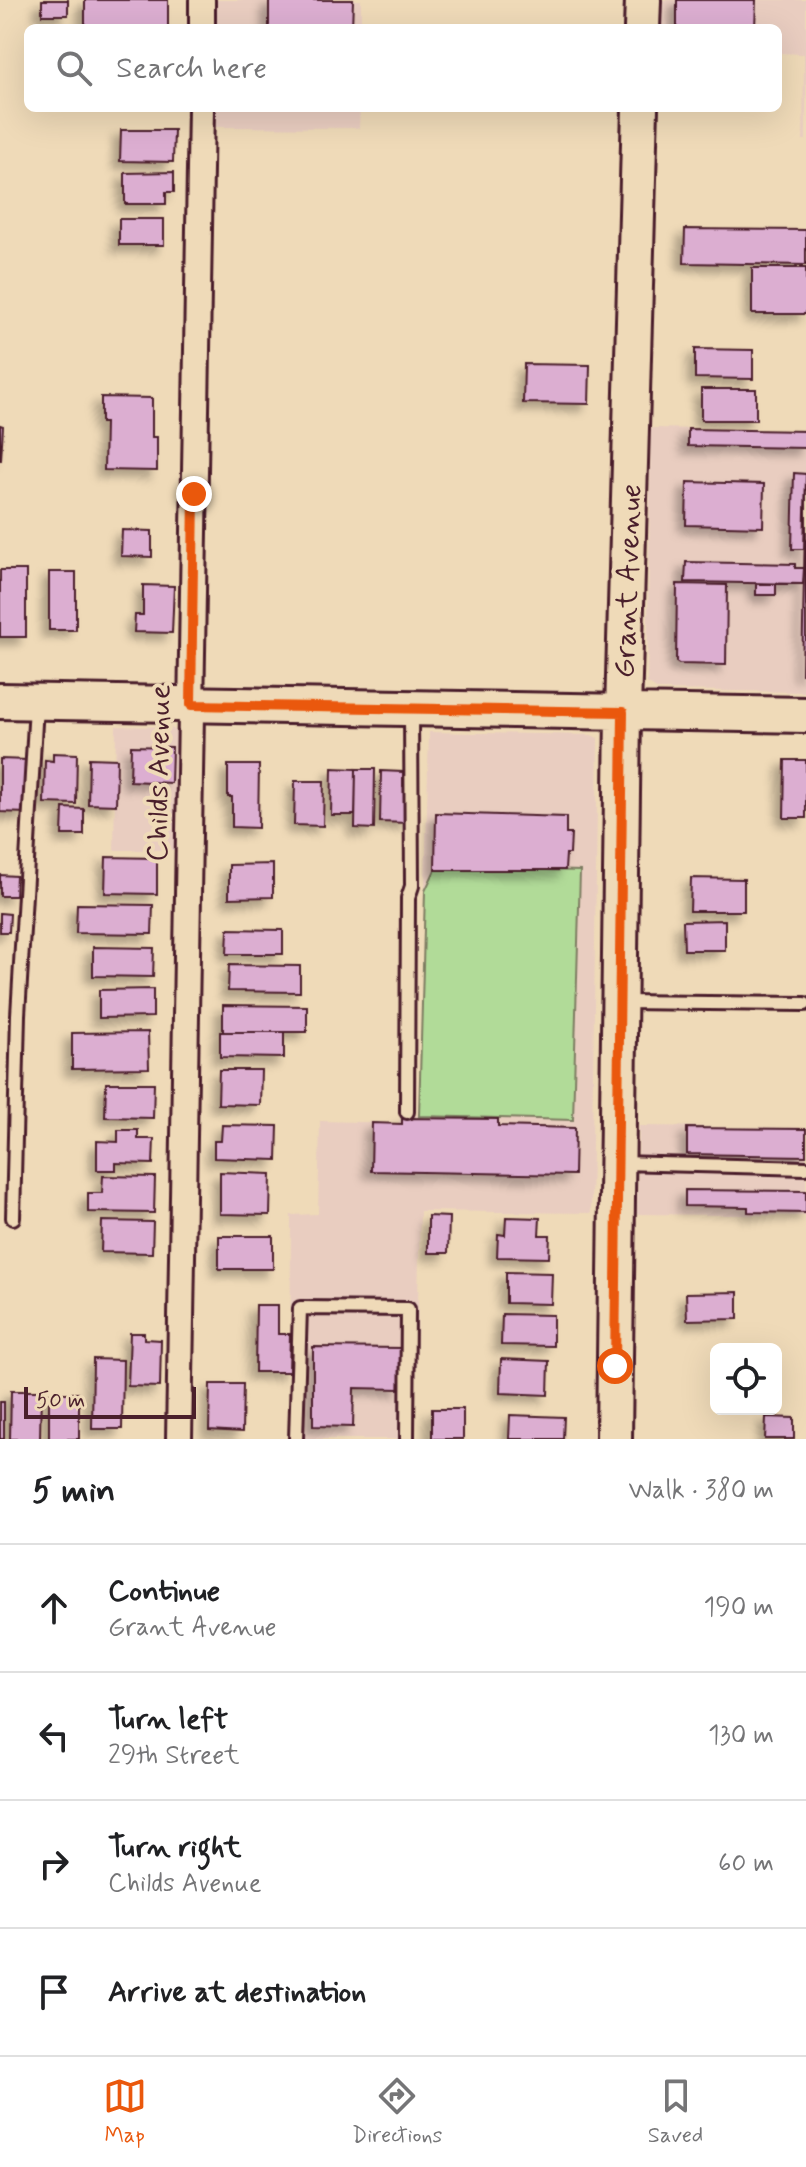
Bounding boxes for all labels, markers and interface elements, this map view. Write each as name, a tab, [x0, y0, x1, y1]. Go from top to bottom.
search box	[24, 24, 782, 112]
icon: search	[52, 46, 96, 90]
text: Search here	[116, 49, 267, 88]
route end	[176, 476, 212, 512]
street label: Grant Avenue	[606, 483, 651, 679]
street label: Childs Avenue	[138, 684, 181, 862]
map controls	[710, 1343, 782, 1415]
button: locate	[710, 1343, 782, 1415]
route start	[597, 1348, 633, 1384]
scale bar	[24, 1383, 196, 1419]
text: 50 m	[36, 1387, 85, 1415]
text: 5 min	[32, 1469, 115, 1514]
text: Walk · 380 m	[628, 1474, 774, 1508]
text: Continue	[108, 1572, 220, 1611]
icon: ahead	[32, 1586, 76, 1630]
text: 190 m	[704, 1591, 774, 1625]
text: Grant Avenue	[108, 1611, 276, 1645]
text: Turn left	[108, 1700, 228, 1739]
icon: left	[32, 1714, 76, 1758]
text: 130 m	[708, 1719, 774, 1753]
text: 29th Street	[108, 1739, 240, 1773]
text: Turn right	[108, 1828, 241, 1867]
icon: right	[32, 1842, 76, 1886]
text: 60 m	[718, 1847, 774, 1881]
text: Childs Avenue	[108, 1867, 262, 1901]
icon: arrive	[32, 1970, 76, 2014]
text: Arrive at destination	[108, 1973, 366, 2012]
tab: Map	[103, 2074, 147, 2150]
tab: Directions	[352, 2074, 442, 2150]
tab: Saved	[648, 2074, 703, 2150]

